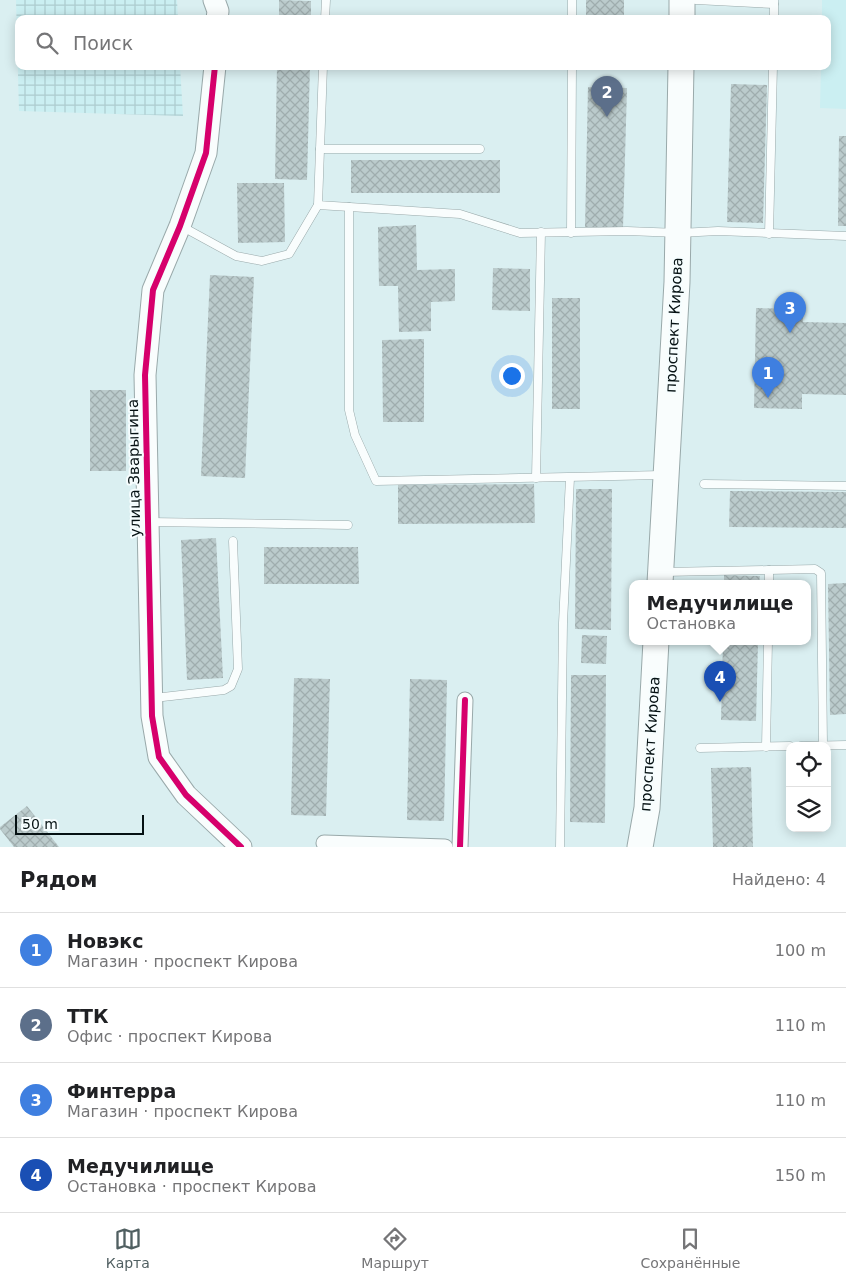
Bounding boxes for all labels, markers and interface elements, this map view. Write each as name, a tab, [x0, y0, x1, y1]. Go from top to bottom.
search box	[15, 15, 831, 70]
icon: search	[33, 29, 61, 57]
text: Поиск	[73, 32, 133, 54]
pin: 2	[591, 76, 623, 117]
street label: проспект Кирова	[661, 257, 687, 393]
pin: 3	[774, 292, 806, 333]
pin: 1	[752, 357, 784, 398]
your location	[499, 363, 525, 389]
street label: улица Зварыгина	[124, 399, 144, 537]
popup	[629, 580, 811, 645]
text: Медучилище	[647, 592, 794, 614]
text: Остановка	[647, 614, 736, 633]
pin: 4	[704, 661, 736, 702]
street label: проспект Кирова	[636, 676, 664, 812]
map controls	[786, 742, 831, 832]
button: locate	[786, 742, 831, 787]
button: layers	[786, 787, 831, 832]
scale bar	[15, 812, 144, 835]
text: 50 m	[22, 816, 58, 832]
text: Рядом	[20, 868, 97, 892]
text: Найдено: 4	[732, 870, 826, 889]
text: Новэкс	[67, 930, 143, 952]
text: 1	[30, 941, 42, 960]
text: 100 m	[775, 941, 826, 960]
text: Магазин · проспект Кирова	[67, 952, 298, 971]
text: ТТК	[67, 1005, 108, 1027]
text: 2	[30, 1016, 42, 1035]
text: 110 m	[775, 1016, 826, 1035]
text: Офис · проспект Кирова	[67, 1027, 272, 1046]
text: Финтерра	[67, 1080, 176, 1102]
text: 3	[30, 1091, 42, 1110]
text: 110 m	[775, 1091, 826, 1110]
text: Магазин · проспект Кирова	[67, 1102, 298, 1121]
text: Медучилище	[67, 1155, 214, 1177]
text: 4	[30, 1166, 42, 1185]
text: 150 m	[775, 1166, 826, 1185]
text: Остановка · проспект Кирова	[67, 1177, 316, 1196]
tab: Карта	[106, 1225, 150, 1271]
tab: Маршрут	[361, 1225, 429, 1271]
tab: Сохранённые	[640, 1225, 740, 1271]

